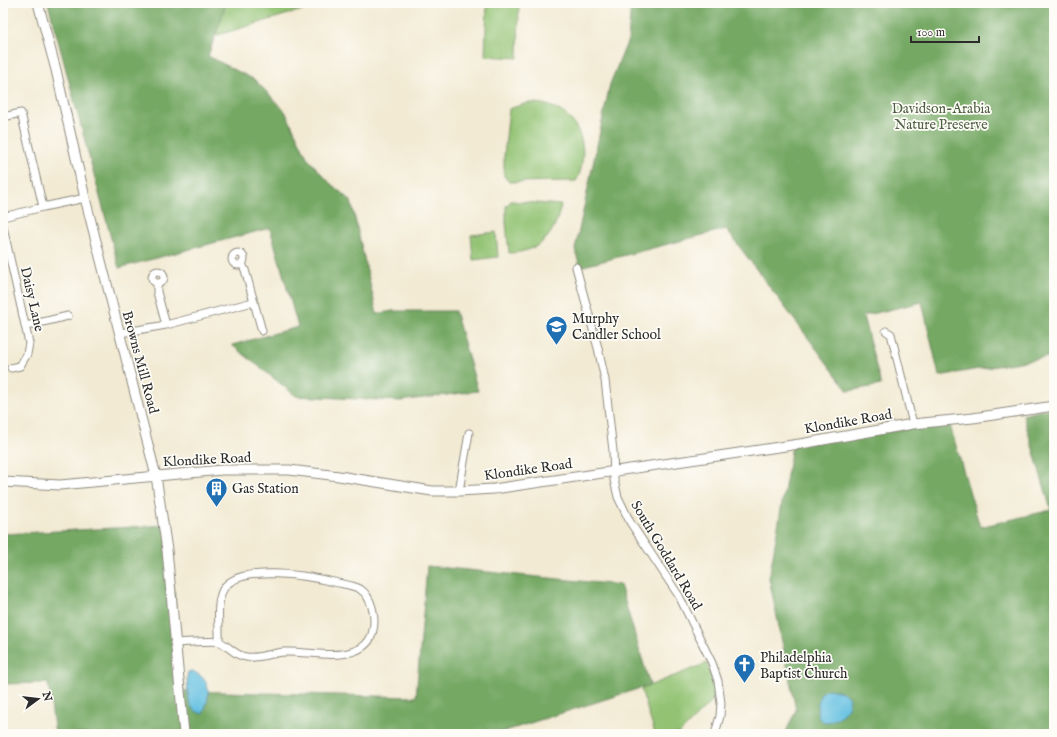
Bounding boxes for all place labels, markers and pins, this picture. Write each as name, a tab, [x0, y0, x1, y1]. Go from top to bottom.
place label: Murphy Candler School	[572, 310, 661, 344]
school or university icon: Murphy Candler School	[543, 313, 569, 346]
building icon: Gas Station	[203, 475, 229, 508]
place label: Gas Station	[232, 480, 299, 498]
place label: Philadelphia Baptist Church	[760, 649, 848, 683]
church icon: Philadelphia Baptist Church	[731, 652, 757, 685]

